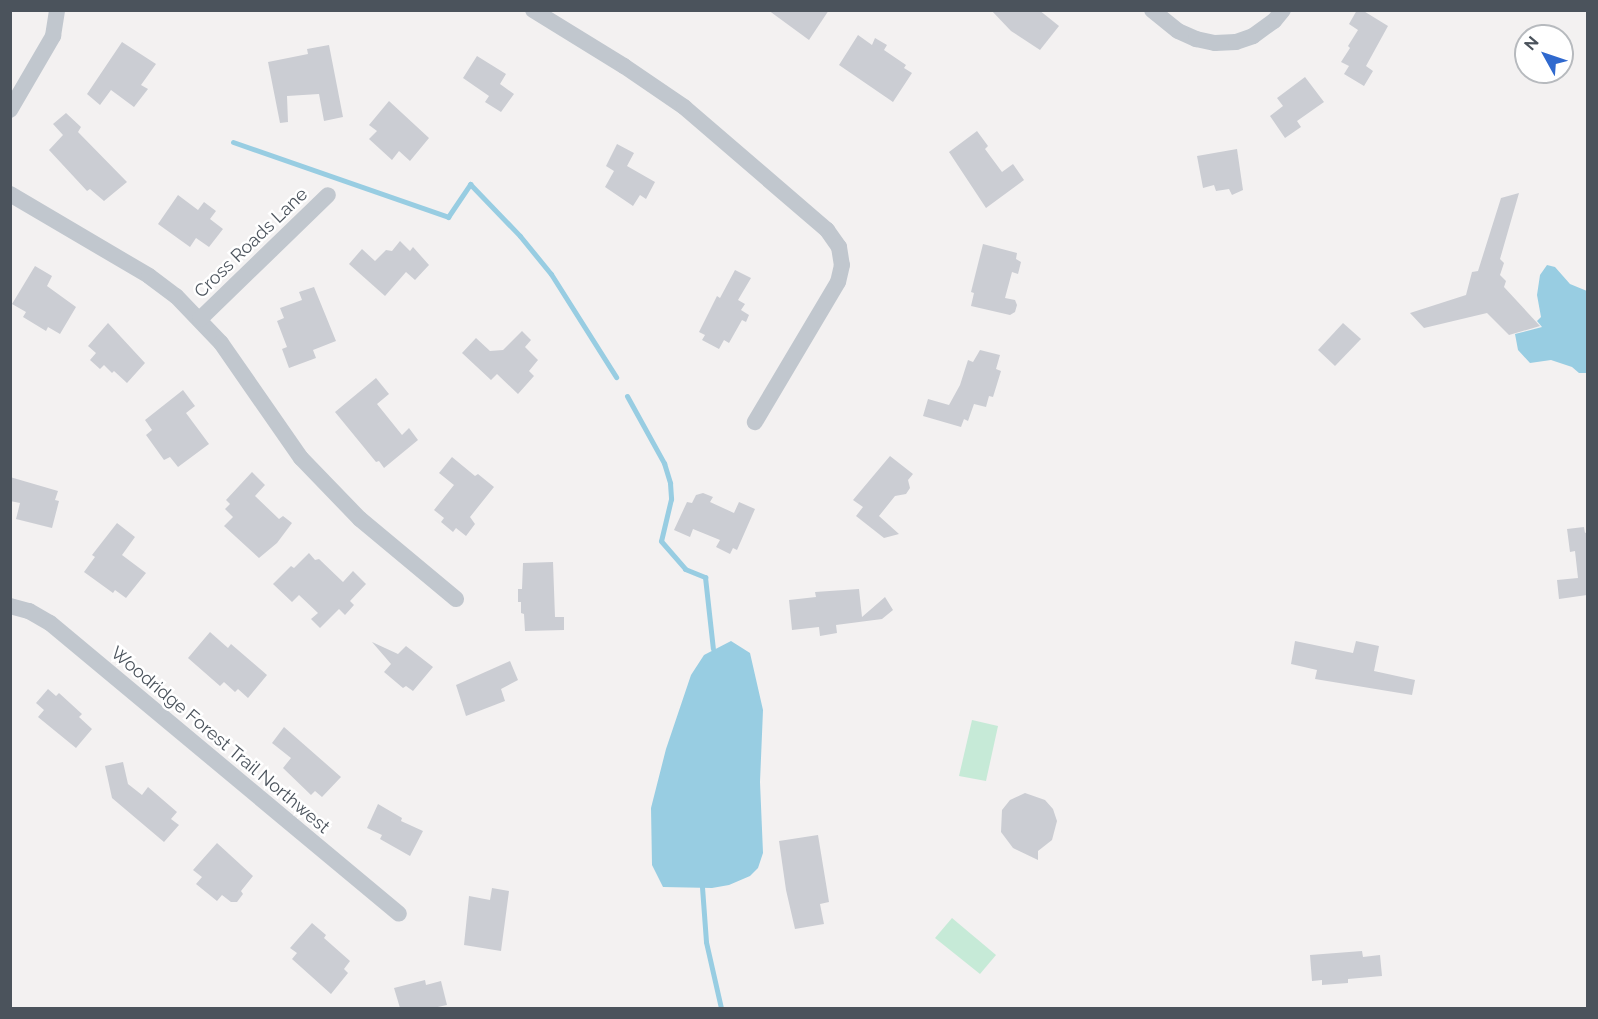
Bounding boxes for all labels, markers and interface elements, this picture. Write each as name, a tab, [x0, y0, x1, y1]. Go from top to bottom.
north arrow	[1514, 24, 1574, 84]
text: N	[1520, 33, 1543, 54]
street label: Cross Roads Lane	[190, 184, 312, 302]
street label: Woodridge Forest Trail Northwest	[106, 642, 334, 838]

